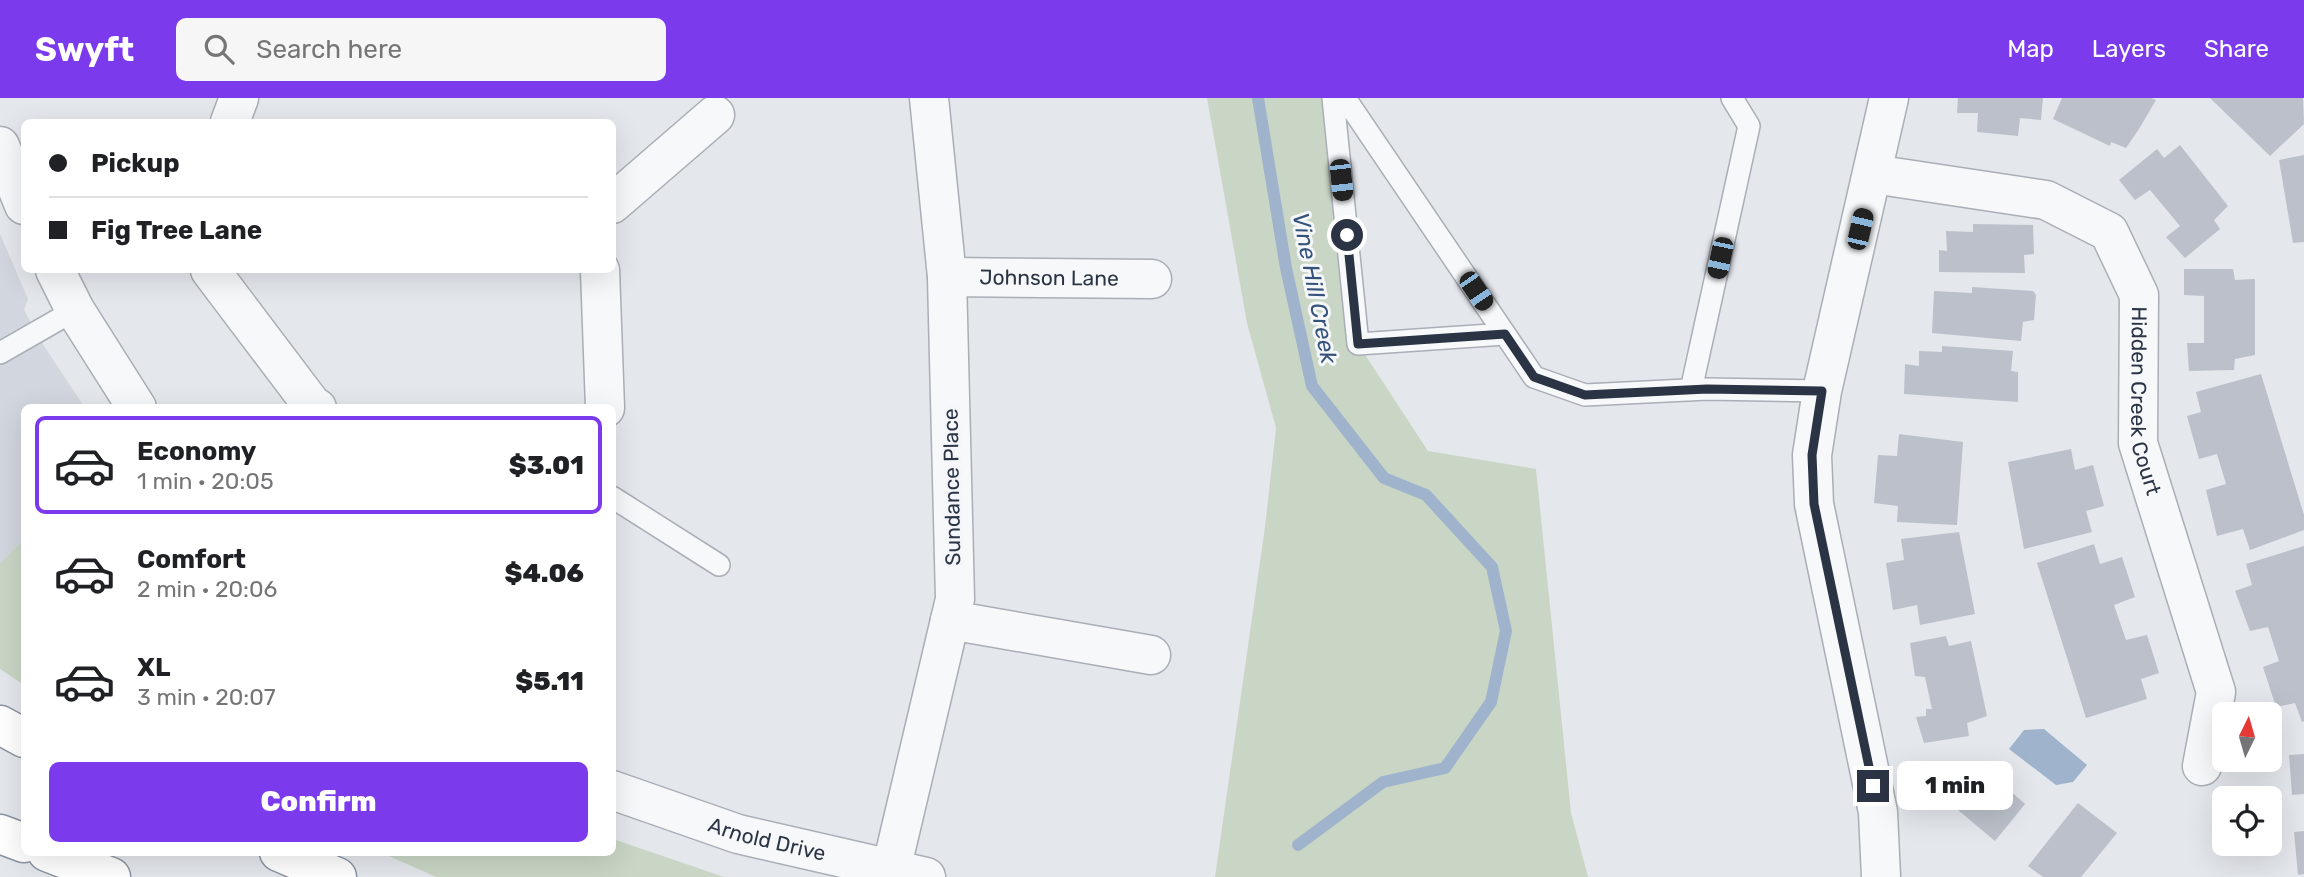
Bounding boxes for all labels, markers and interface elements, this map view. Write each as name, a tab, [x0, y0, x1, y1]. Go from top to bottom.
search box	[176, 18, 666, 81]
text: Swyft	[35, 30, 134, 69]
icon: search	[200, 30, 238, 68]
text: Search here	[256, 34, 402, 65]
text: Map	[2007, 35, 2054, 63]
text: Layers	[2092, 35, 2166, 63]
text: Share	[2204, 35, 2269, 63]
text: Pickup	[91, 148, 180, 179]
car	[1329, 158, 1354, 202]
car	[1846, 206, 1875, 252]
water label: Vine Hill Creek	[1287, 210, 1344, 367]
text: Fig Tree Lane	[91, 215, 262, 246]
route start	[1331, 219, 1363, 251]
car	[1706, 235, 1735, 281]
street label: Johnson Lane	[979, 264, 1119, 291]
car	[1456, 268, 1497, 314]
street label: Hidden Creek Court	[2126, 306, 2167, 498]
street label: Sundance Place	[938, 408, 965, 566]
icon: car	[53, 434, 116, 497]
text: Economy	[137, 436, 256, 467]
text: $3.01	[509, 450, 584, 481]
text: 1 min · 20:05	[137, 467, 274, 495]
icon: car	[53, 542, 116, 605]
text: Comfort	[137, 544, 246, 575]
text: $4.06	[504, 558, 584, 589]
text: 2 min · 20:06	[137, 575, 277, 603]
icon: car	[53, 650, 116, 713]
text: XL	[137, 652, 170, 683]
text: $5.11	[515, 666, 584, 697]
text: 3 min · 20:07	[137, 683, 276, 711]
north arrow	[2212, 702, 2282, 772]
map controls	[2212, 702, 2282, 856]
button: Confirm	[49, 762, 588, 842]
callout: 1 min	[1898, 762, 2013, 810]
route end	[1857, 770, 1889, 802]
text: 1 min	[1925, 771, 1985, 799]
button: locate	[2212, 786, 2282, 856]
street label: Arnold Drive	[705, 812, 828, 866]

